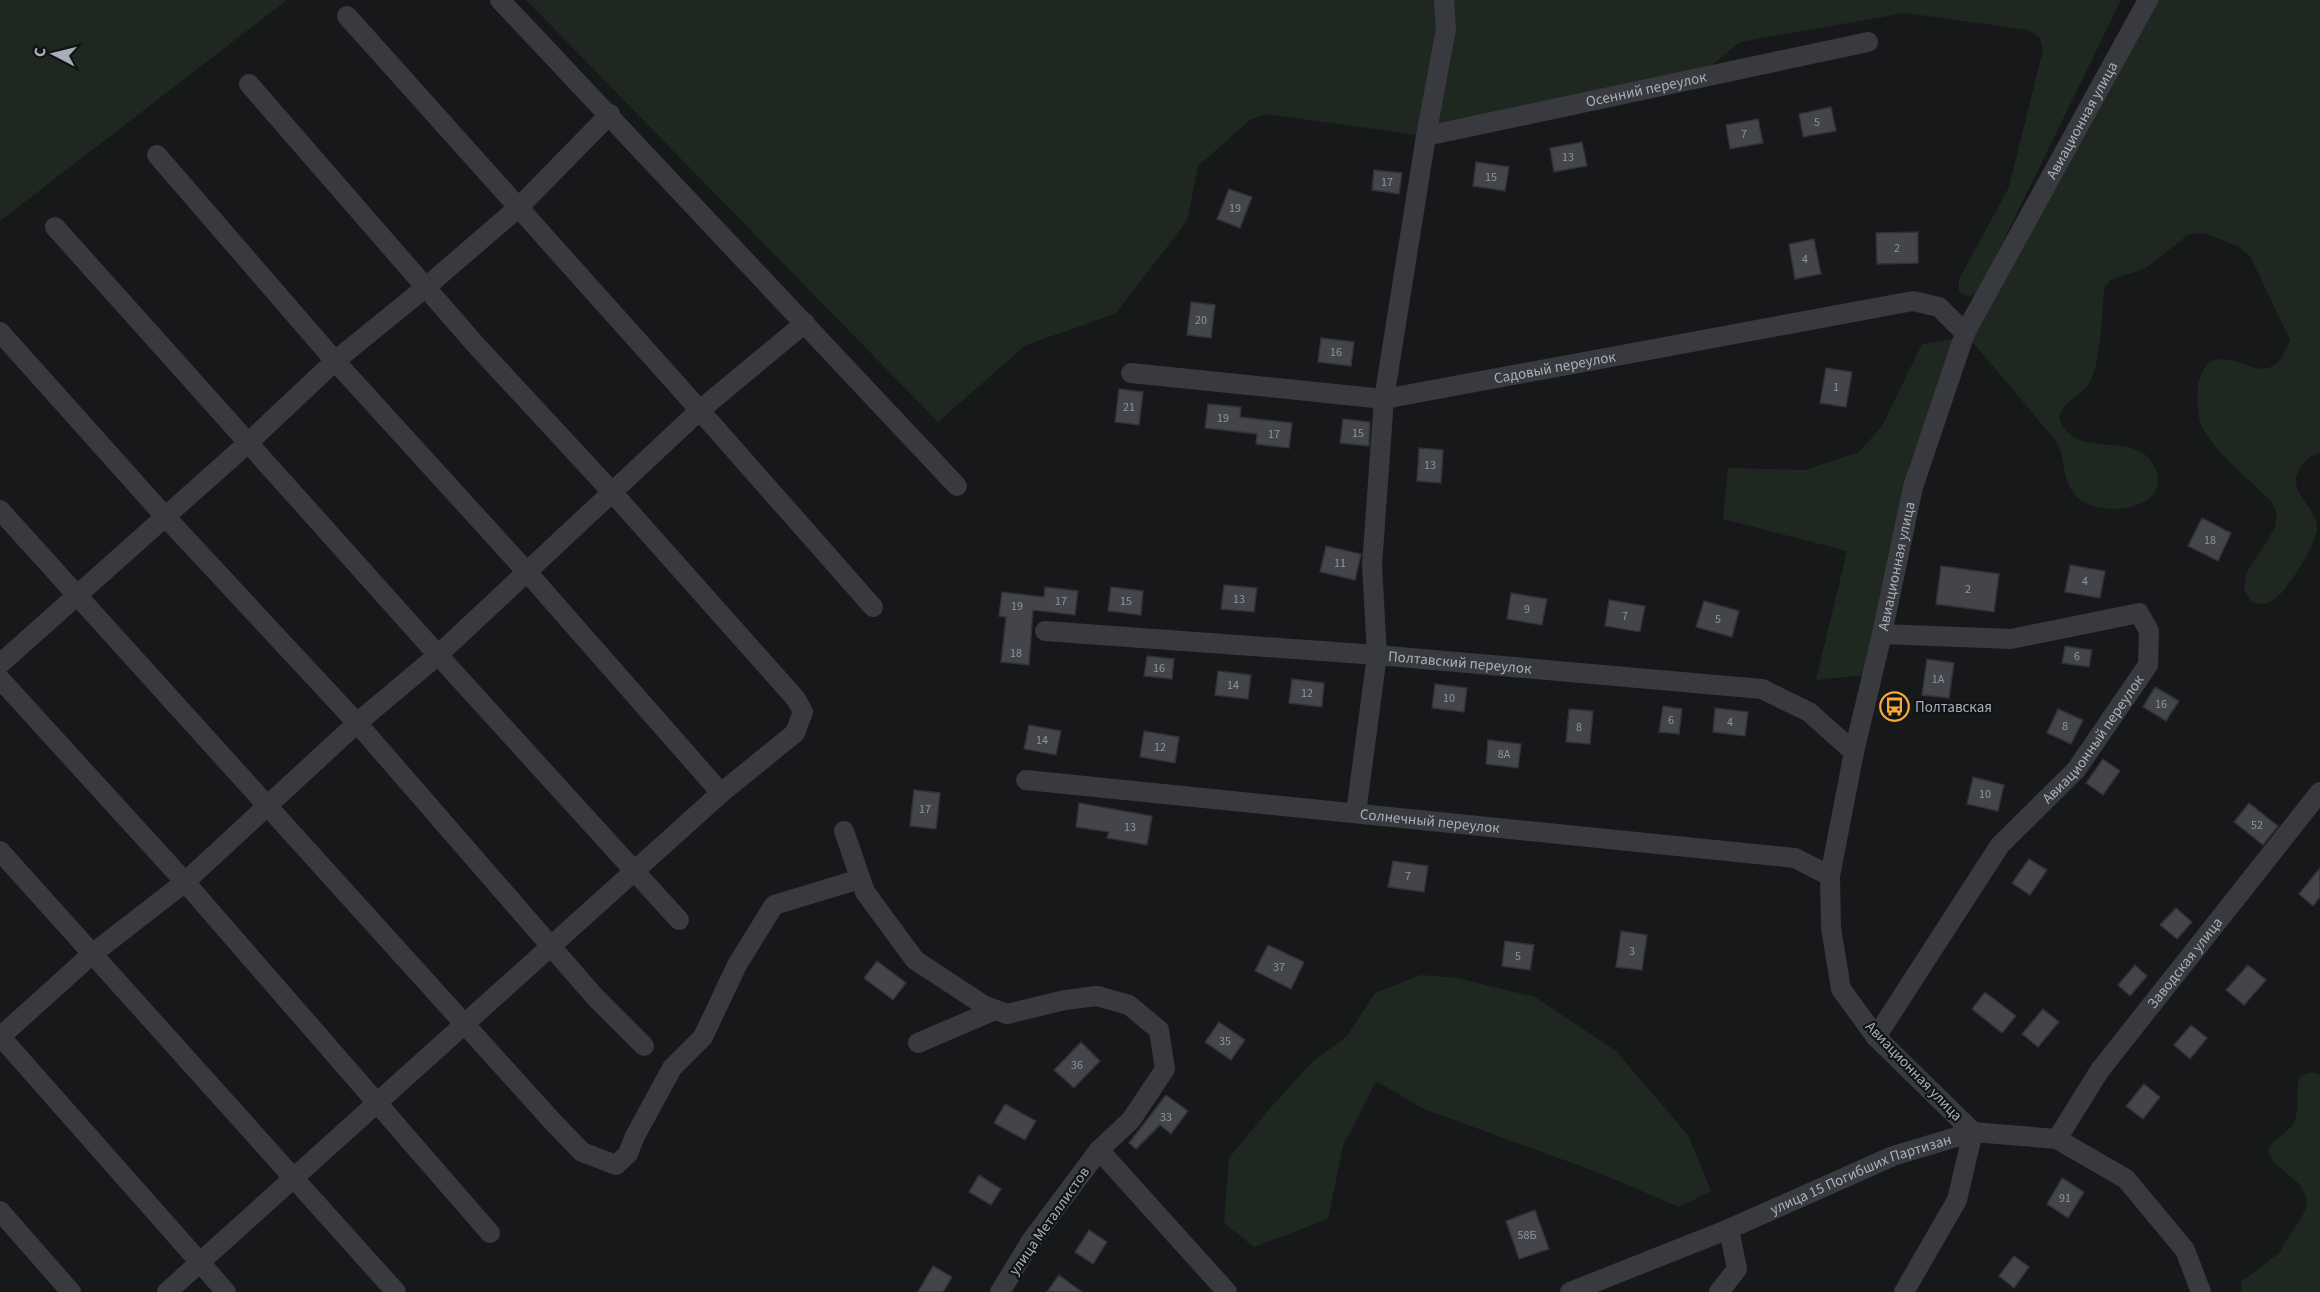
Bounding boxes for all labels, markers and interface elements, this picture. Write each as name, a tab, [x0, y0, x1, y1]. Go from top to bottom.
north arrow	[24, 24, 84, 84]
text: С	[29, 46, 52, 58]
street label: Авиационная улица	[2041, 58, 2123, 183]
street label: Осенний переулок	[1584, 67, 1709, 113]
house number: 5	[1814, 114, 1820, 131]
house number: 7	[1741, 126, 1747, 143]
house number: 13	[1562, 149, 1574, 166]
house number: 15	[1485, 169, 1497, 186]
house number: 17	[1381, 174, 1393, 191]
house number: 19	[1229, 200, 1241, 217]
house number: 2	[1894, 240, 1900, 257]
house number: 4	[1802, 251, 1808, 268]
house number: 20	[1195, 312, 1207, 329]
house number: 16	[1330, 344, 1342, 361]
street label: Садовый переулок	[1492, 346, 1618, 389]
house number: 1	[1833, 379, 1839, 396]
house number: 21	[1123, 399, 1135, 416]
house number: 19	[1217, 410, 1229, 427]
house number: 15	[1352, 425, 1364, 442]
house number: 17	[1268, 426, 1280, 443]
house number: 13	[1424, 457, 1436, 474]
street label: Авиационная улица	[1873, 500, 1921, 633]
house number: 18	[2204, 532, 2216, 549]
house number: 11	[1334, 555, 1346, 572]
house number: 4	[2082, 573, 2088, 590]
house number: 2	[1965, 581, 1971, 598]
house number: 13	[1233, 591, 1245, 608]
house number: 17	[1055, 593, 1067, 610]
house number: 15	[1120, 593, 1132, 610]
house number: 19	[1011, 598, 1023, 615]
house number: 9	[1524, 601, 1530, 618]
house number: 7	[1622, 608, 1628, 625]
house number: 5	[1715, 611, 1721, 628]
house number: 18	[1010, 645, 1022, 662]
street label: Полтавский переулок	[1387, 646, 1533, 680]
house number: 6	[2074, 648, 2080, 665]
house number: 16	[1153, 660, 1165, 677]
street label: Авиационный переулок	[2038, 670, 2150, 809]
house number: 1А	[1932, 671, 1945, 688]
house number: 14	[1227, 677, 1239, 694]
house number: 12	[1301, 685, 1313, 702]
house number: 10	[1443, 690, 1455, 707]
bus stop icon: Полтавская	[1878, 691, 1910, 723]
house number: 16	[2155, 696, 2167, 713]
place label: Полтавская	[1915, 697, 1992, 718]
house number: 6	[1668, 712, 1674, 729]
house number: 4	[1727, 714, 1733, 731]
house number: 8	[2062, 718, 2068, 735]
house number: 8	[1576, 719, 1582, 736]
house number: 14	[1036, 732, 1048, 749]
house number: 12	[1154, 739, 1166, 756]
house number: 8А	[1498, 746, 1511, 763]
house number: 10	[1979, 786, 1991, 803]
house number: 17	[919, 801, 931, 818]
street label: Солнечный переулок	[1359, 804, 1501, 839]
house number: 52	[2251, 817, 2263, 834]
house number: 13	[1124, 819, 1136, 836]
house number: 7	[1405, 868, 1411, 885]
street label: Заводская улица	[2142, 913, 2228, 1013]
house number: 3	[1629, 943, 1635, 960]
house number: 5	[1515, 948, 1521, 965]
house number: 37	[1273, 959, 1285, 976]
street label: Авиационная улица	[1860, 1017, 1967, 1126]
house number: 35	[1219, 1033, 1231, 1050]
house number: 36	[1071, 1057, 1083, 1074]
house number: 33	[1160, 1109, 1172, 1126]
street label: улица 15 Погибших Партизан	[1767, 1129, 1954, 1220]
street label: улица Металлистов	[1004, 1162, 1095, 1280]
house number: 91	[2059, 1190, 2071, 1207]
house number: 58Б	[1518, 1227, 1536, 1244]

